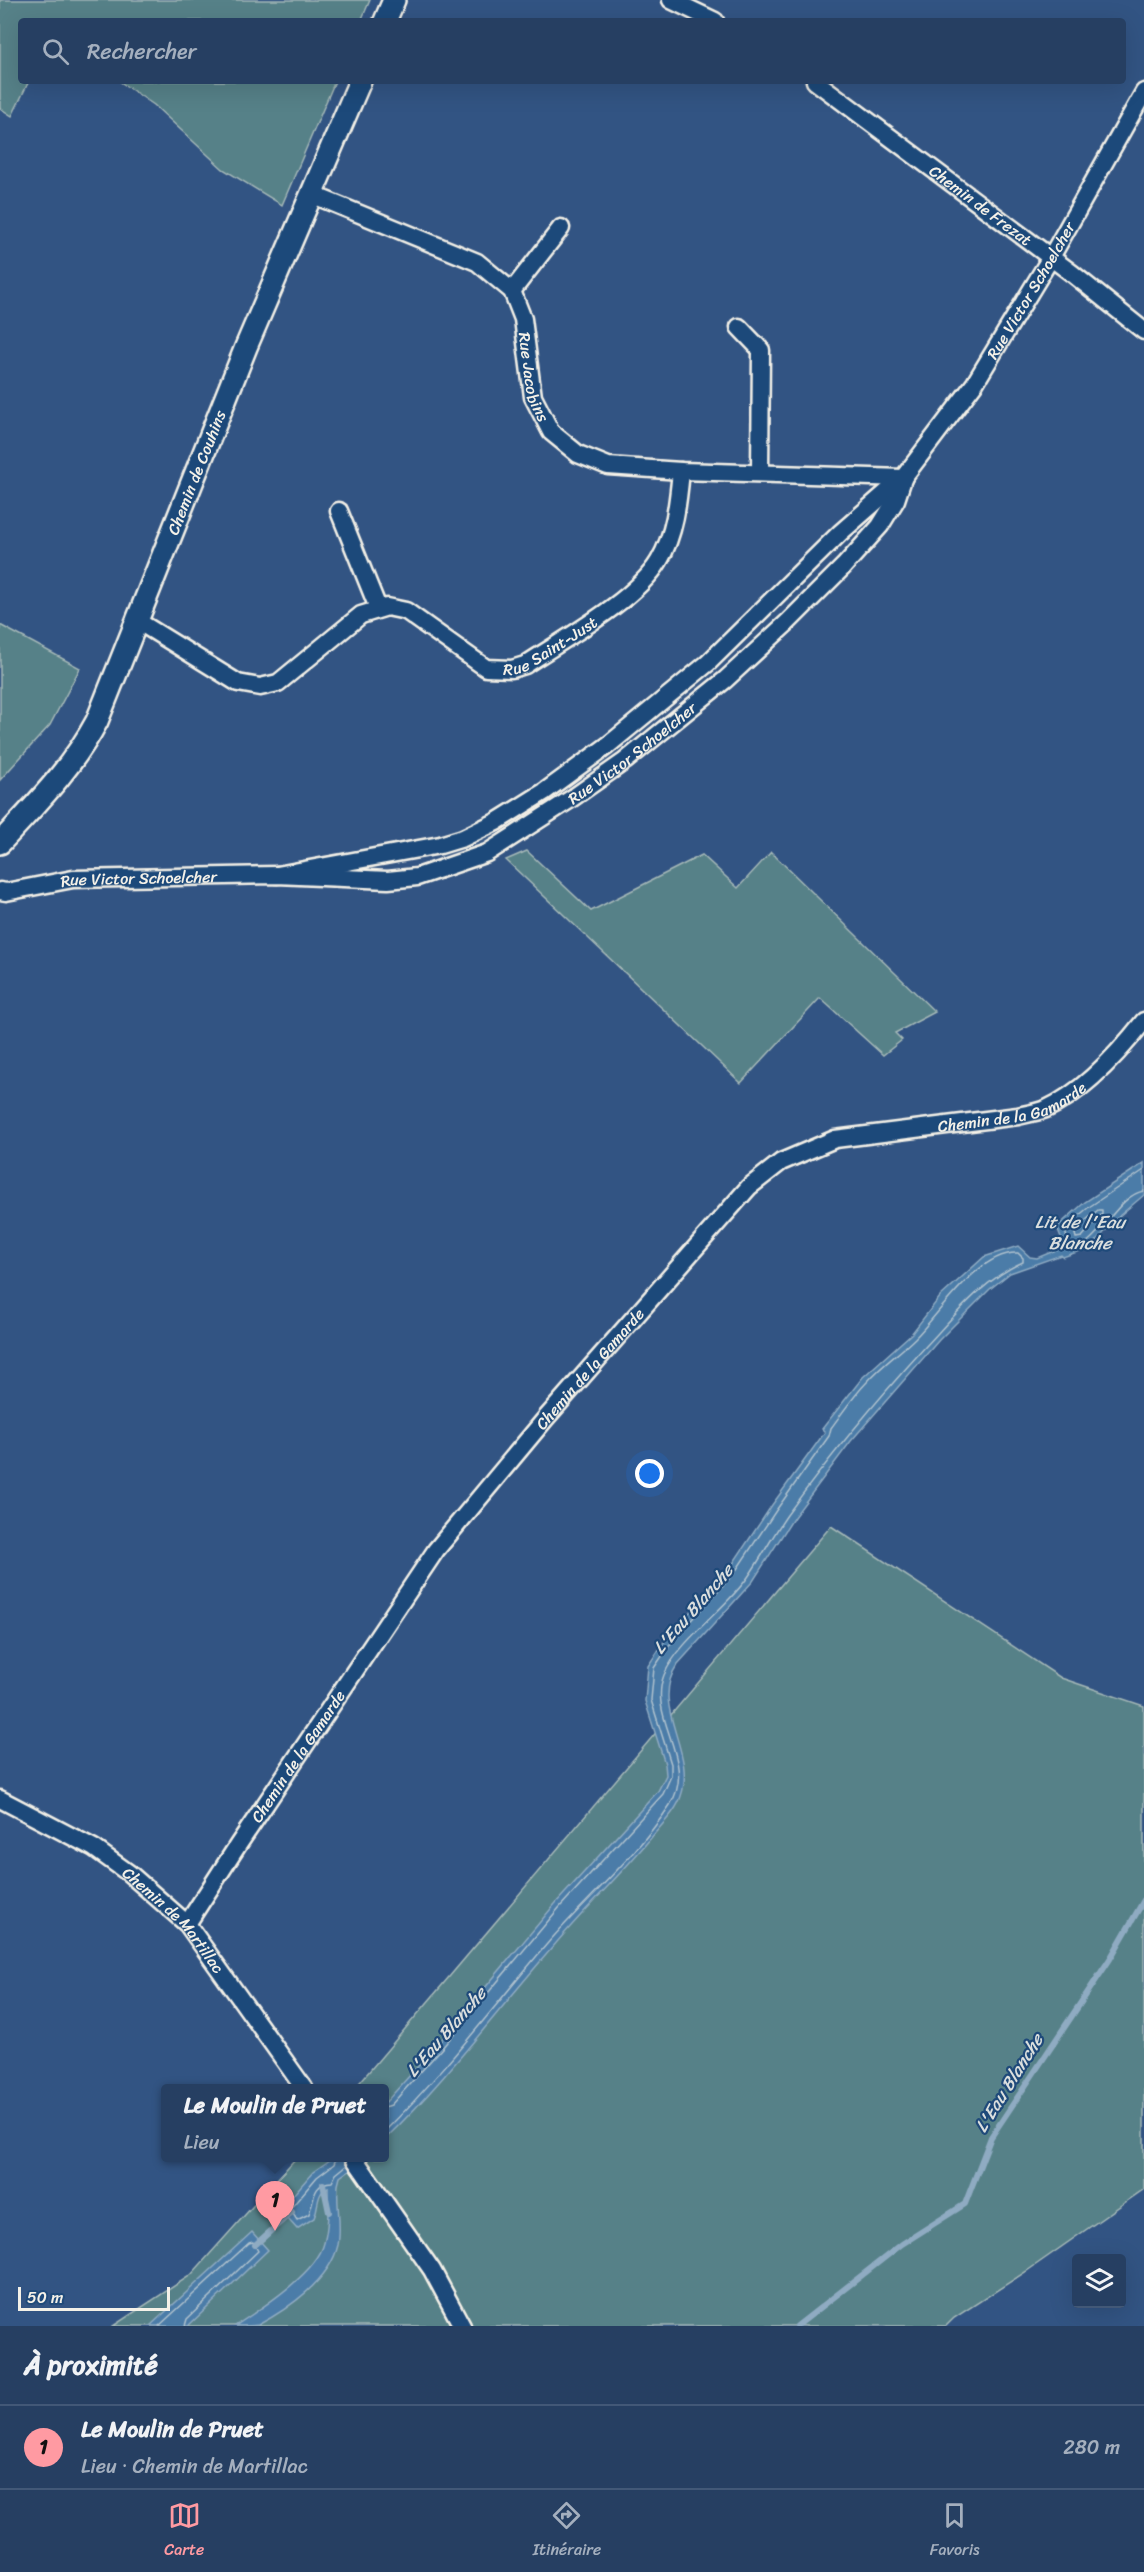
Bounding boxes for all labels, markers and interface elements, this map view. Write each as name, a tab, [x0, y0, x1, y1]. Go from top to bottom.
search box	[18, 18, 1126, 84]
text: Rechercher	[87, 32, 197, 71]
icon: search	[39, 35, 72, 68]
street label: Chemin de Frezat	[923, 157, 1039, 253]
street label: Rue Victor Schoelcher	[978, 215, 1084, 365]
street label: Rue Jacobins	[510, 330, 558, 427]
street label: Chemin de Couhins	[158, 405, 234, 539]
street label: Rue Saint-Just	[503, 608, 603, 684]
street label: Rue Victor Schoelcher	[561, 693, 704, 812]
street label: Rue Victor Schoelcher	[58, 862, 219, 896]
street label: Chemin de la Gamarde	[936, 1073, 1093, 1140]
water label: Lit de l'Eau Blanche	[1035, 1206, 1127, 1259]
street label: Chemin de la Gamarde	[527, 1301, 651, 1436]
your location	[635, 1459, 664, 1488]
water label: L'Eau Blanche	[644, 1555, 743, 1662]
street label: Chemin de la Gamarde	[242, 1684, 353, 1829]
street label: Chemin de Martillac	[116, 1858, 232, 1980]
water label: L'Eau Blanche	[397, 1978, 496, 2085]
water label: L'Eau Blanche	[966, 2026, 1053, 2139]
popup	[161, 2084, 389, 2162]
text: Le Moulin de Pruet	[184, 2086, 366, 2125]
text: Lieu	[184, 2125, 219, 2160]
pin: 1	[256, 2182, 294, 2231]
map controls	[1072, 2254, 1126, 2308]
button: layers	[1072, 2254, 1126, 2308]
text: 50 m	[27, 2283, 63, 2312]
scale bar	[18, 2284, 170, 2312]
text: À proximité	[24, 2342, 158, 2388]
text: Le Moulin de Pruet	[81, 2410, 264, 2449]
text: 1	[39, 2430, 48, 2465]
text: 280 m	[1063, 2430, 1120, 2465]
text: Lieu · Chemin de Martillac	[81, 2449, 308, 2484]
tab: Carte	[164, 2499, 204, 2564]
tab: Itinéraire	[533, 2499, 601, 2564]
tab: Favoris	[930, 2499, 980, 2564]

